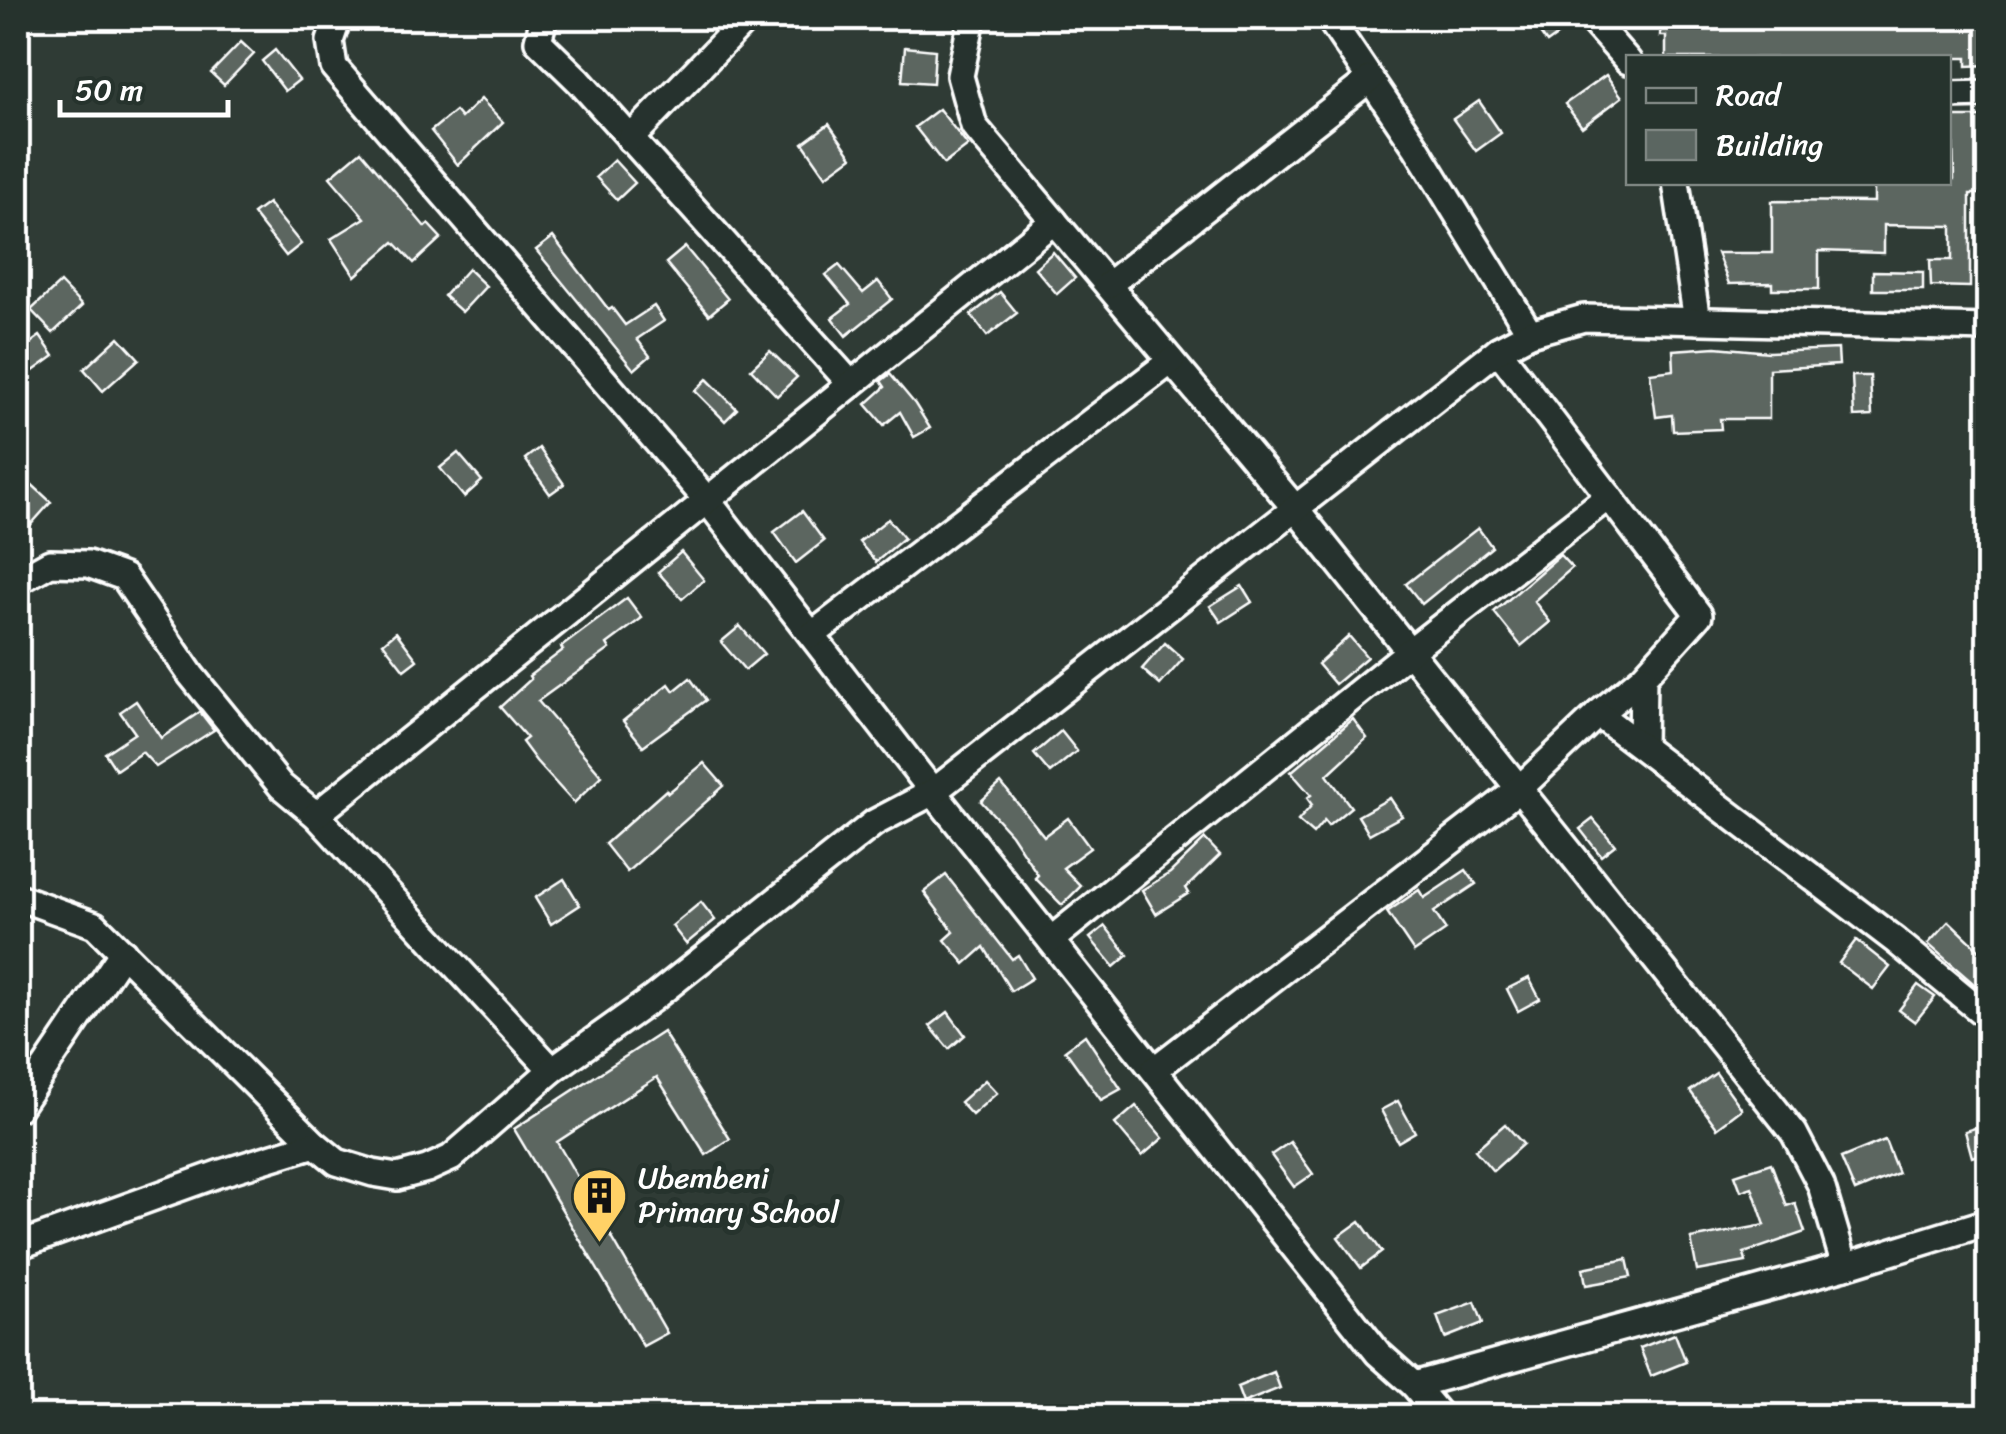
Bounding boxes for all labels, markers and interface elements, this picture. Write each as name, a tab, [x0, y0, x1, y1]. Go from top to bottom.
scale bar	[60, 55, 228, 117]
legend	[1626, 55, 1951, 185]
text: 50 m	[75, 63, 143, 117]
text: Road	[1716, 68, 1783, 122]
text: Building	[1716, 118, 1823, 172]
place label: Ubembeni Primary School	[638, 1151, 841, 1239]
building icon: Ubembeni Primary School	[569, 1165, 629, 1244]

